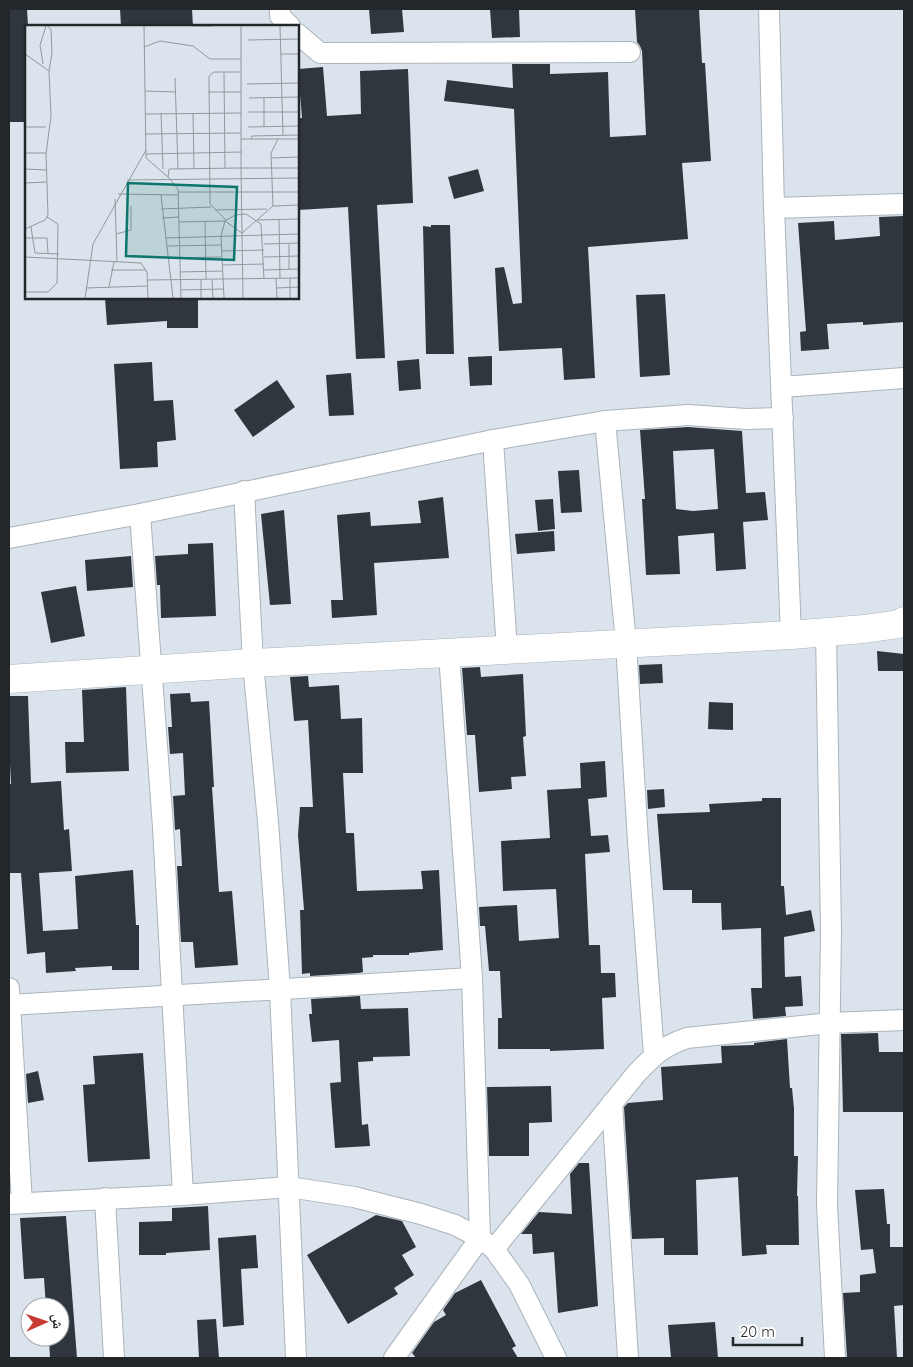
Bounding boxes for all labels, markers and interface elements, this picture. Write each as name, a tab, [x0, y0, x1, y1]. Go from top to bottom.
inset map	[25, 25, 299, 299]
north arrow	[20, 1297, 70, 1347]
text: ش	[49, 1314, 67, 1329]
scale bar	[733, 1314, 802, 1346]
text: 20 m	[740, 1322, 775, 1341]

